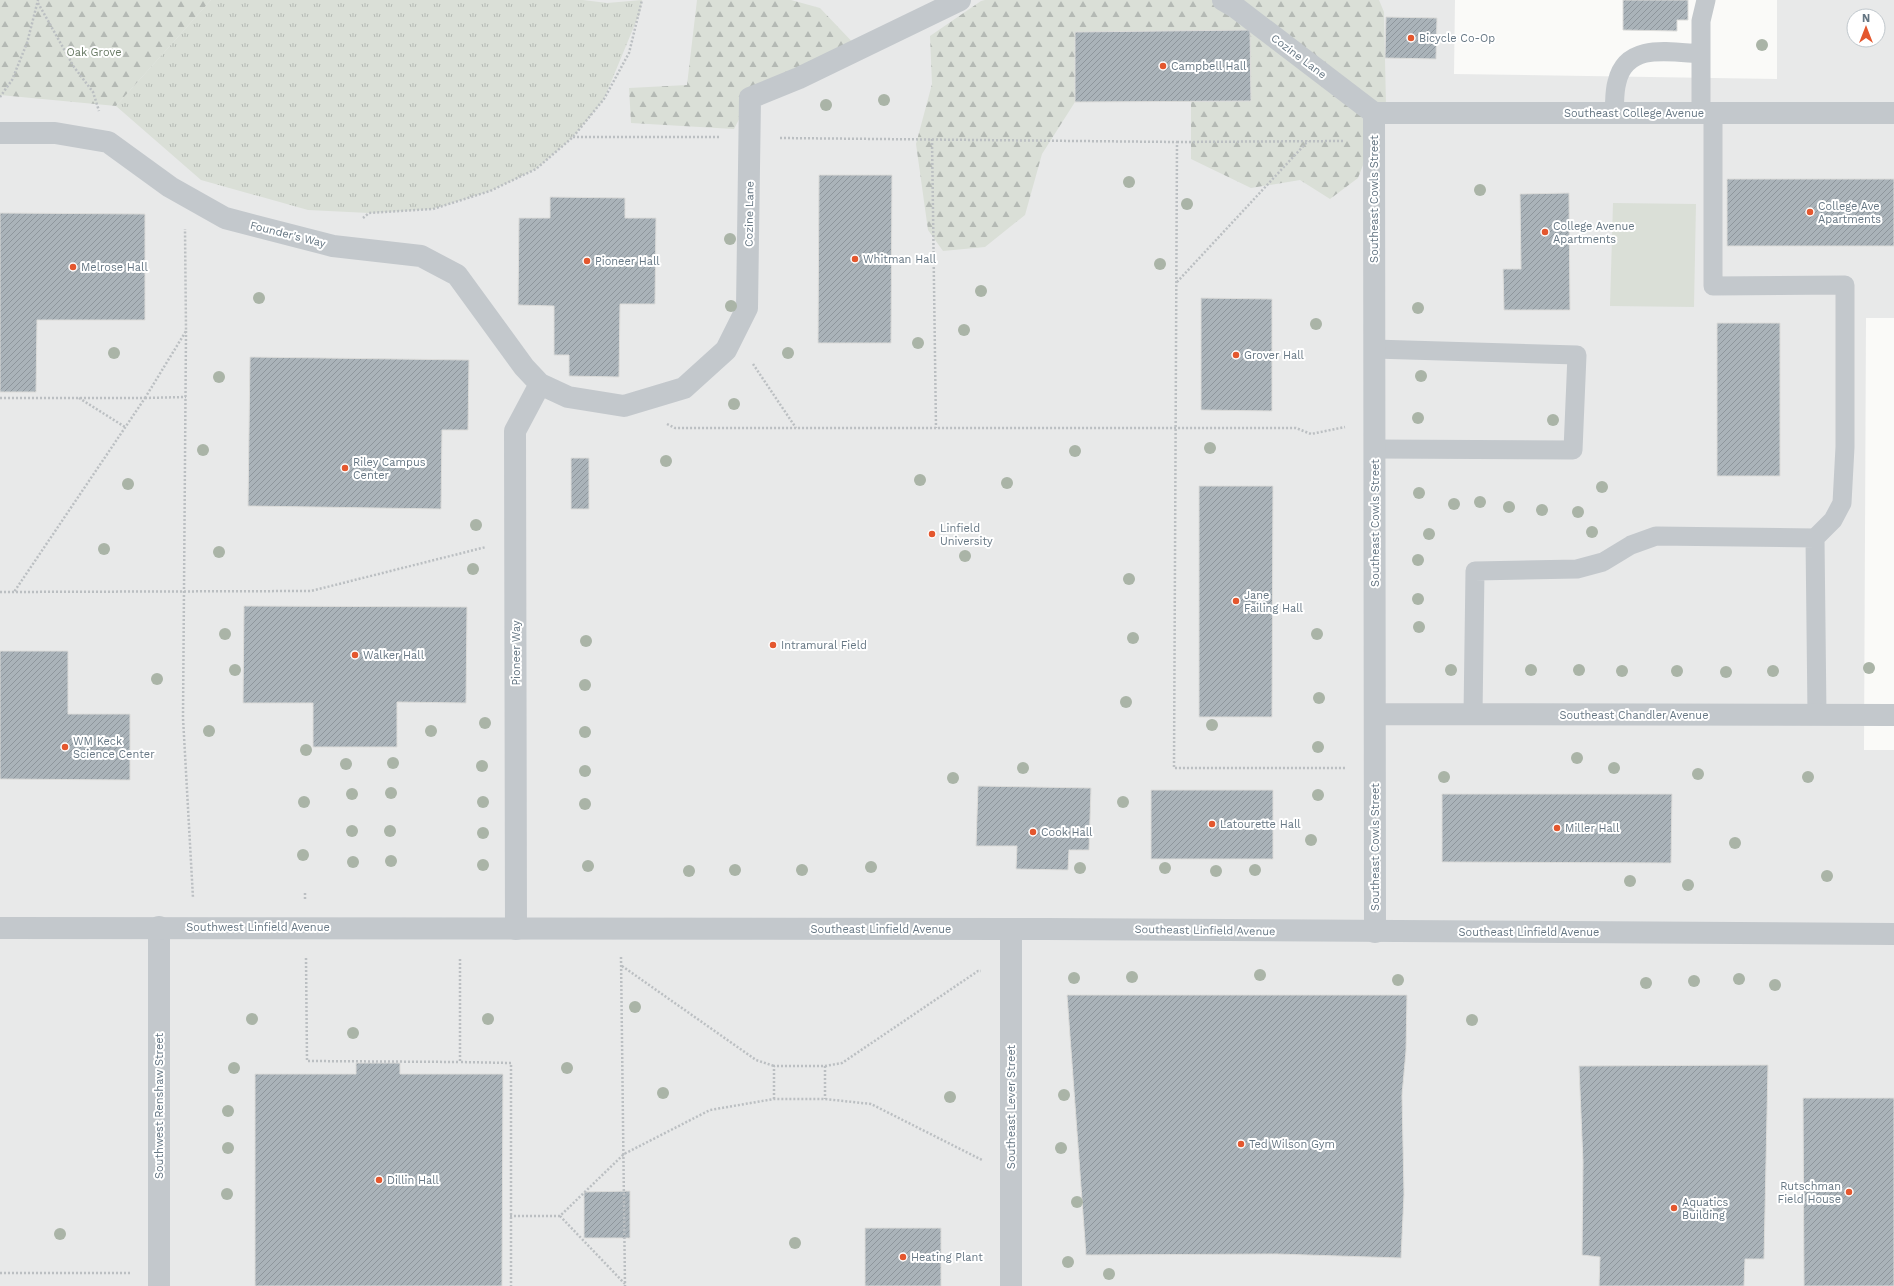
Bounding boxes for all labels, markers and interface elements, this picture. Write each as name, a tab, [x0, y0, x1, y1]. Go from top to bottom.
north arrow	[1846, 8, 1886, 48]
text: N	[1862, 12, 1870, 25]
street label: Cozine Lane	[1269, 31, 1329, 81]
place label: Bicycle Co-Op	[1419, 32, 1495, 45]
marker: Bicycle Co-Op	[1406, 33, 1416, 43]
park label: Oak Grove	[66, 46, 122, 59]
place label: Campbell Hall	[1171, 60, 1247, 73]
marker: Campbell Hall	[1158, 61, 1168, 71]
street label: Southeast College Avenue	[1564, 107, 1704, 120]
street label: Southeast Cowls Street	[1368, 135, 1381, 263]
street label: Cozine Lane	[742, 181, 757, 247]
place label: College Ave Apartments	[1818, 200, 1881, 226]
marker: College Ave Apartments	[1805, 207, 1815, 217]
street label: Founder's Way	[249, 219, 327, 250]
place label: College Avenue Apartments	[1553, 220, 1635, 246]
marker: College Avenue Apartments	[1540, 227, 1550, 237]
place label: Whitman Hall	[863, 253, 937, 266]
marker: Whitman Hall	[850, 254, 860, 264]
place label: Pioneer Hall	[595, 255, 660, 268]
marker: Pioneer Hall	[582, 256, 592, 266]
place label: Melrose Hall	[81, 261, 148, 274]
marker: Melrose Hall	[68, 262, 78, 272]
place label: Grover Hall	[1244, 349, 1305, 362]
marker: Grover Hall	[1231, 350, 1241, 360]
place label: Riley Campus Center	[353, 456, 426, 482]
street label: Southeast Cowls Street	[1369, 459, 1382, 587]
marker: Riley Campus Center	[340, 463, 350, 473]
place label: Linfield University	[940, 522, 993, 548]
marker: Linfield University	[927, 529, 937, 539]
place label: Jane Failing Hall	[1244, 589, 1304, 615]
marker: Jane Failing Hall	[1231, 596, 1241, 606]
street label: Pioneer Way	[510, 620, 523, 686]
place label: Intramural Field	[781, 639, 867, 652]
marker: Intramural Field	[768, 640, 778, 650]
place label: Walker Hall	[363, 649, 425, 662]
marker: Walker Hall	[350, 650, 360, 660]
street label: Southeast Chandler Avenue	[1559, 709, 1709, 722]
place label: WM Keck Science Center	[73, 735, 155, 761]
marker: WM Keck Science Center	[60, 742, 70, 752]
street label: Southeast Cowls Street	[1369, 783, 1382, 911]
place label: Latourette Hall	[1220, 818, 1301, 831]
marker: Latourette Hall	[1207, 819, 1217, 829]
place label: Miller Hall	[1565, 822, 1620, 835]
marker: Miller Hall	[1552, 823, 1562, 833]
place label: Cook Hall	[1041, 826, 1093, 839]
marker: Cook Hall	[1028, 827, 1038, 837]
street label: Southwest Linfield Avenue	[186, 921, 330, 934]
street label: Southeast Linfield Avenue	[811, 923, 951, 936]
street label: Southeast Linfield Avenue	[1134, 923, 1276, 938]
street label: Southeast Linfield Avenue	[1459, 926, 1599, 939]
street label: Southwest Renshaw Street	[153, 1033, 166, 1179]
street label: Southeast Lever Street	[1005, 1044, 1018, 1169]
place label: Ted Wilson Gym	[1249, 1138, 1335, 1151]
marker: Ted Wilson Gym	[1236, 1139, 1246, 1149]
place label: Dillin Hall	[387, 1174, 440, 1187]
marker: Dillin Hall	[374, 1175, 384, 1185]
place label: Rutschman Field House	[1777, 1180, 1841, 1206]
marker: Rutschman Field House	[1844, 1187, 1854, 1197]
place label: Aquatics Building	[1682, 1196, 1729, 1222]
marker: Aquatics Building	[1669, 1203, 1679, 1213]
place label: Heating Plant	[911, 1251, 983, 1264]
marker: Heating Plant	[898, 1252, 908, 1262]

